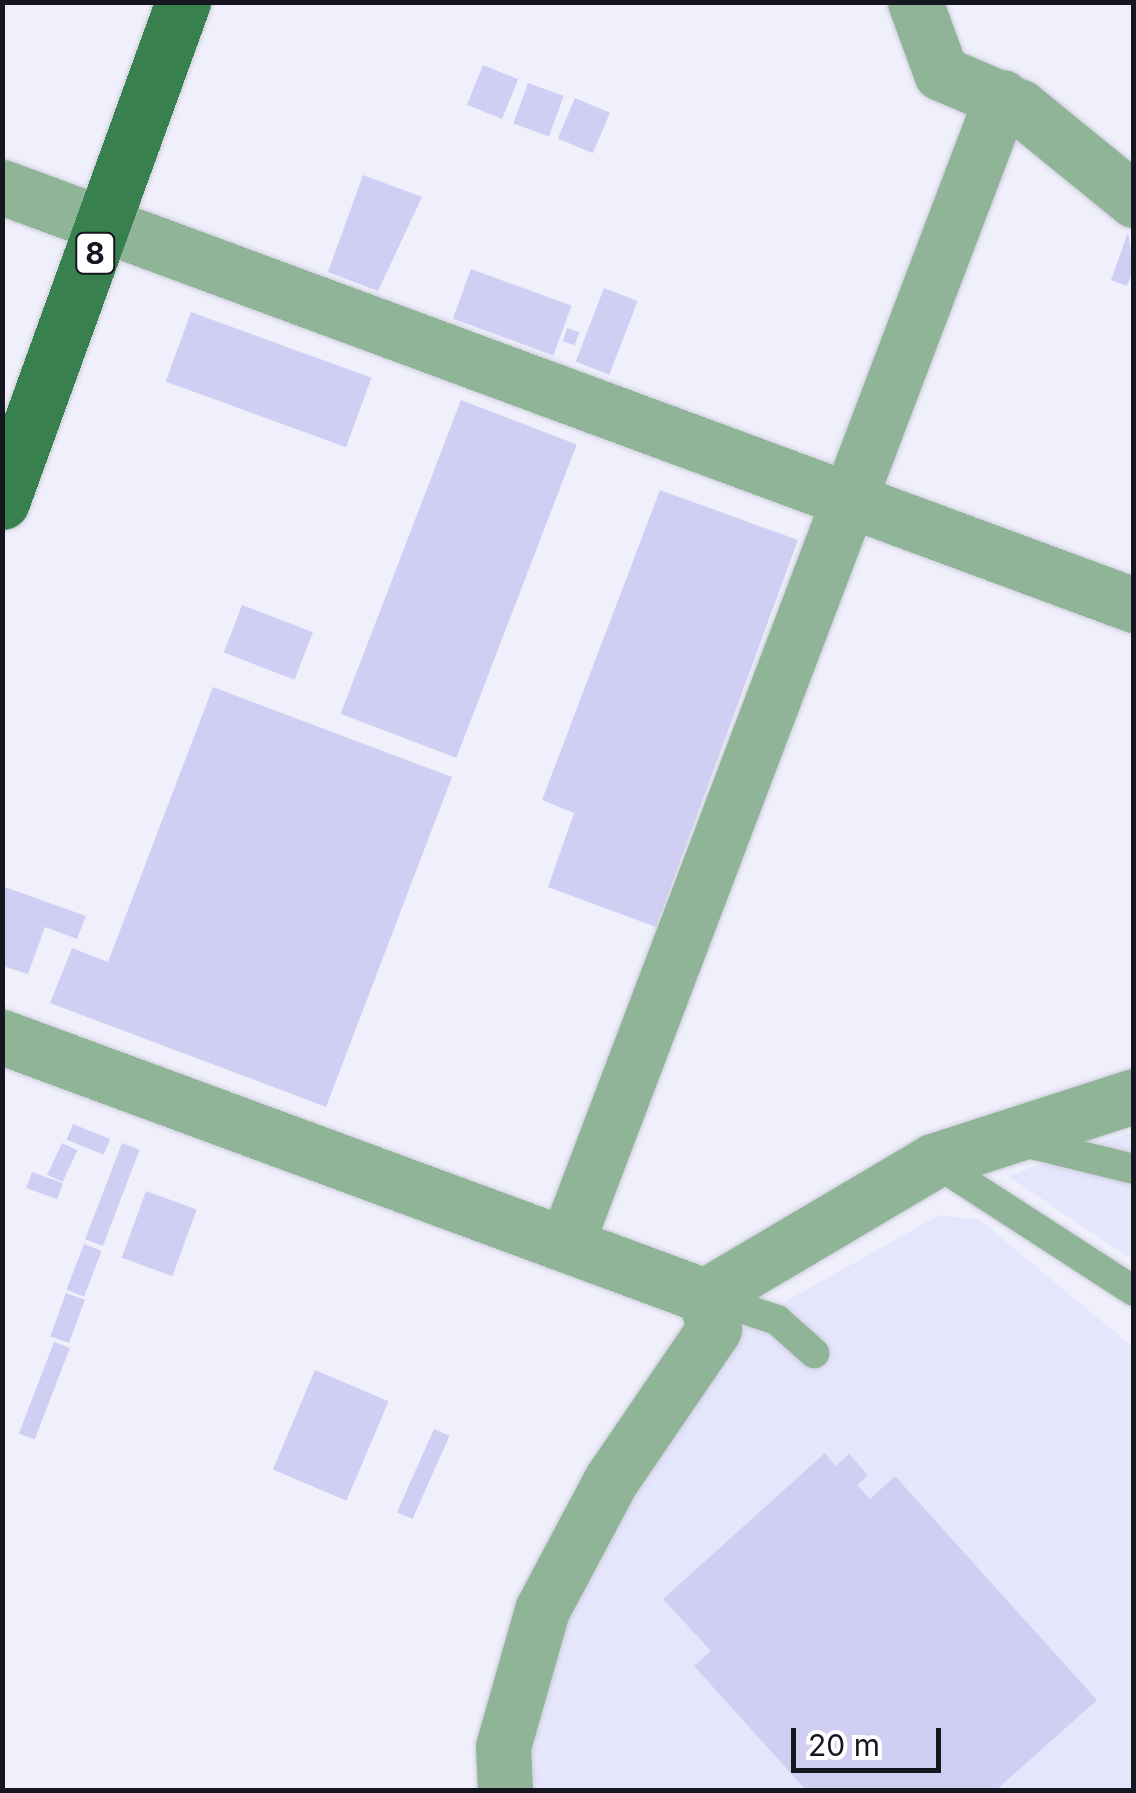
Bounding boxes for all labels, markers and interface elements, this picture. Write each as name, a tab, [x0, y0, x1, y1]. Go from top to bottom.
road number: 8	[75, 228, 115, 278]
scale bar	[796, 1708, 946, 1770]
text: 20 m	[808, 1727, 880, 1763]

